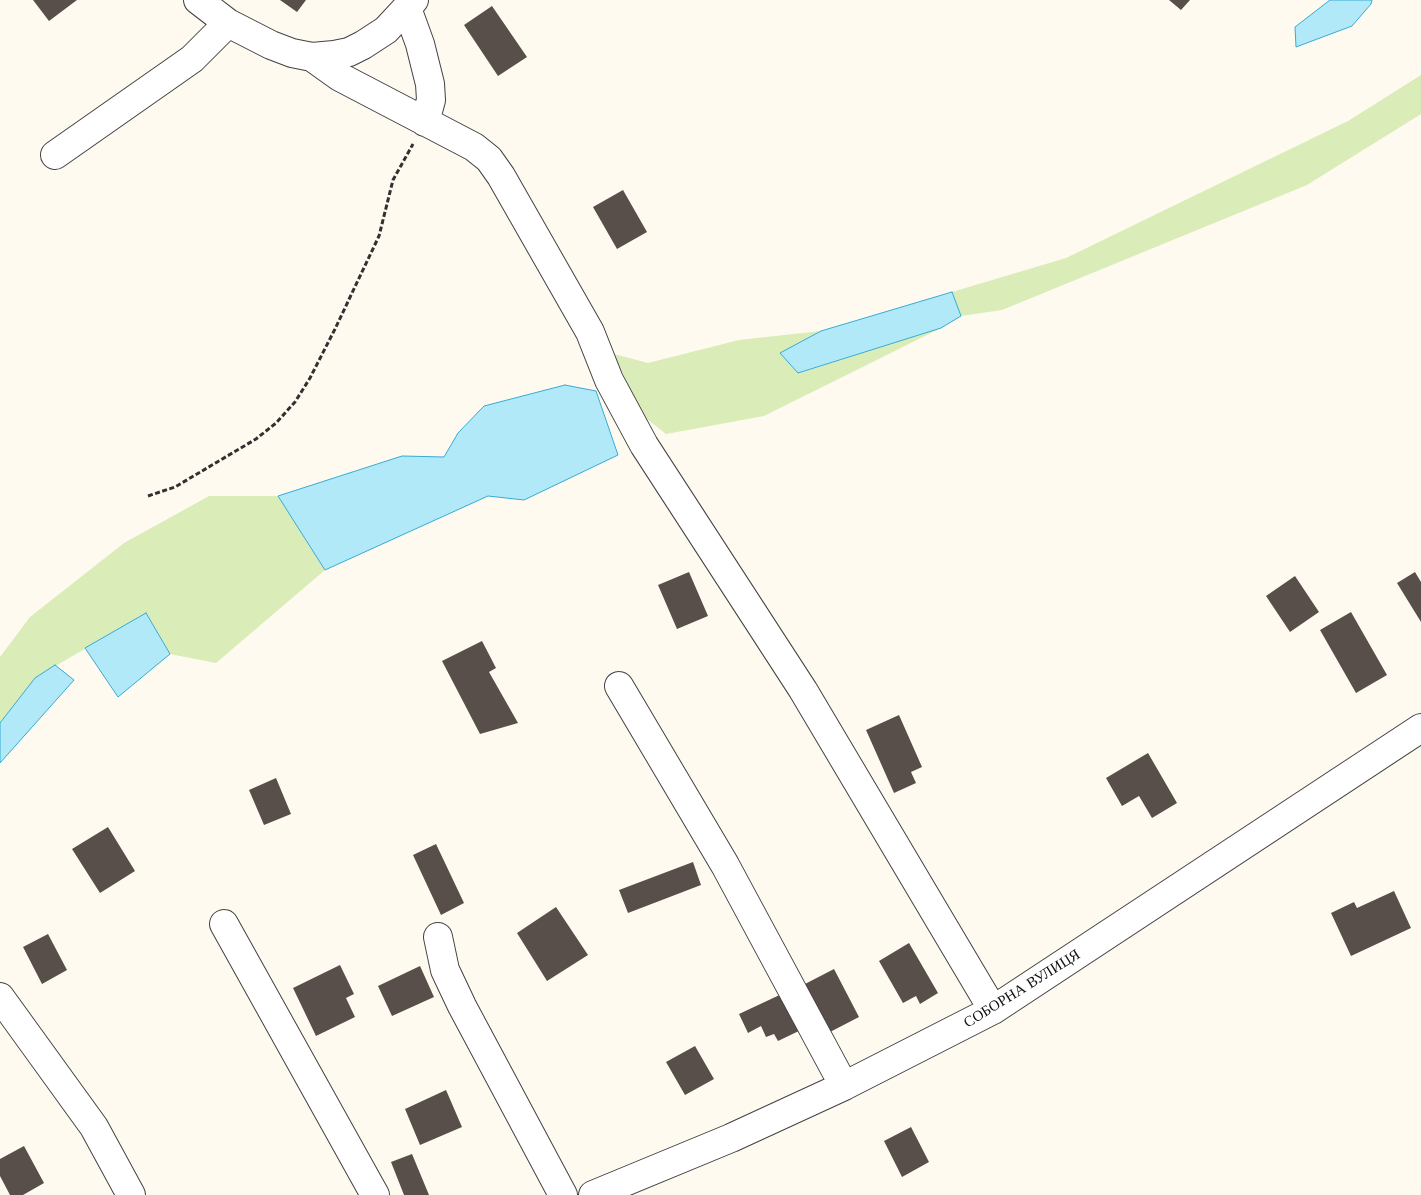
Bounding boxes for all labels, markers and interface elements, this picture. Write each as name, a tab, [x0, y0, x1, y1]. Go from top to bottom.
street label: СОБОРНА ВУЛИЦЯ	[960, 946, 1084, 1032]

